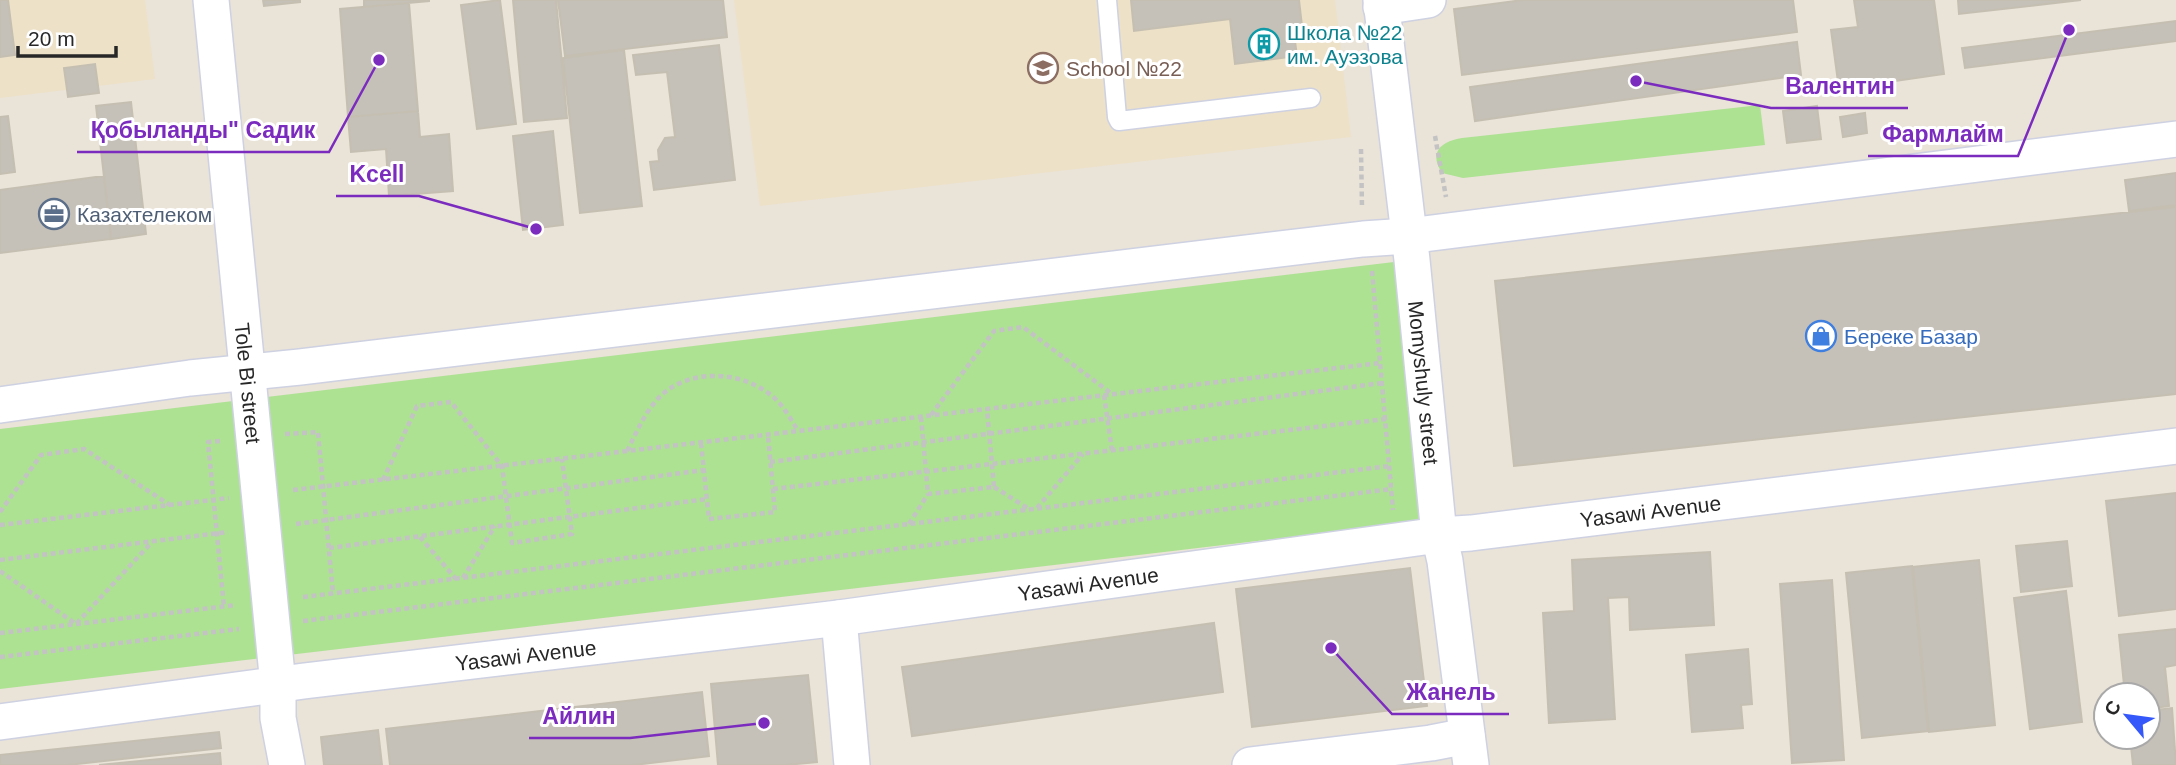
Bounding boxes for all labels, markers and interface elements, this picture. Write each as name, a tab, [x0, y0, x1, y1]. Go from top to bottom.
scale bar	[18, 14, 116, 58]
place label: Школа №22 им. Ауэзова	[1287, 21, 1403, 68]
text: 20 m	[28, 27, 75, 50]
building icon: Школа №22 им. Ауэзова	[1247, 27, 1281, 61]
school or university icon: School №22	[1026, 51, 1060, 85]
place label: School №22	[1066, 57, 1182, 80]
callout: Валентин	[1771, 64, 1908, 108]
text: Валентин	[1785, 73, 1895, 99]
callout: Қобыланды" Садик	[77, 108, 329, 152]
callout: Фармлайм	[1868, 112, 2018, 156]
text: Қобыланды" Садик	[91, 117, 316, 143]
text: Фармлайм	[1882, 121, 2004, 147]
callout: Kcell	[336, 152, 419, 196]
text: Kcell	[350, 161, 404, 187]
office icon: Казахтелеком	[37, 197, 71, 231]
place label: Казахтелеком	[77, 203, 212, 226]
street label: Momyshuly street	[1405, 300, 1444, 466]
shop icon: Береке Базар	[1804, 319, 1838, 353]
street label: Tole Bi street	[231, 322, 266, 445]
place label: Береке Базар	[1844, 325, 1978, 348]
street label: Yasawi Avenue	[1579, 491, 1722, 531]
street label: Yasawi Avenue	[1016, 562, 1160, 605]
street label: Yasawi Avenue	[454, 635, 597, 675]
callout: Жанель	[1392, 670, 1509, 714]
text: Жанель	[1405, 679, 1496, 705]
north arrow	[2092, 681, 2162, 751]
callout: Айлин	[529, 694, 630, 738]
text: С	[2100, 697, 2125, 719]
text: Айлин	[542, 703, 616, 729]

